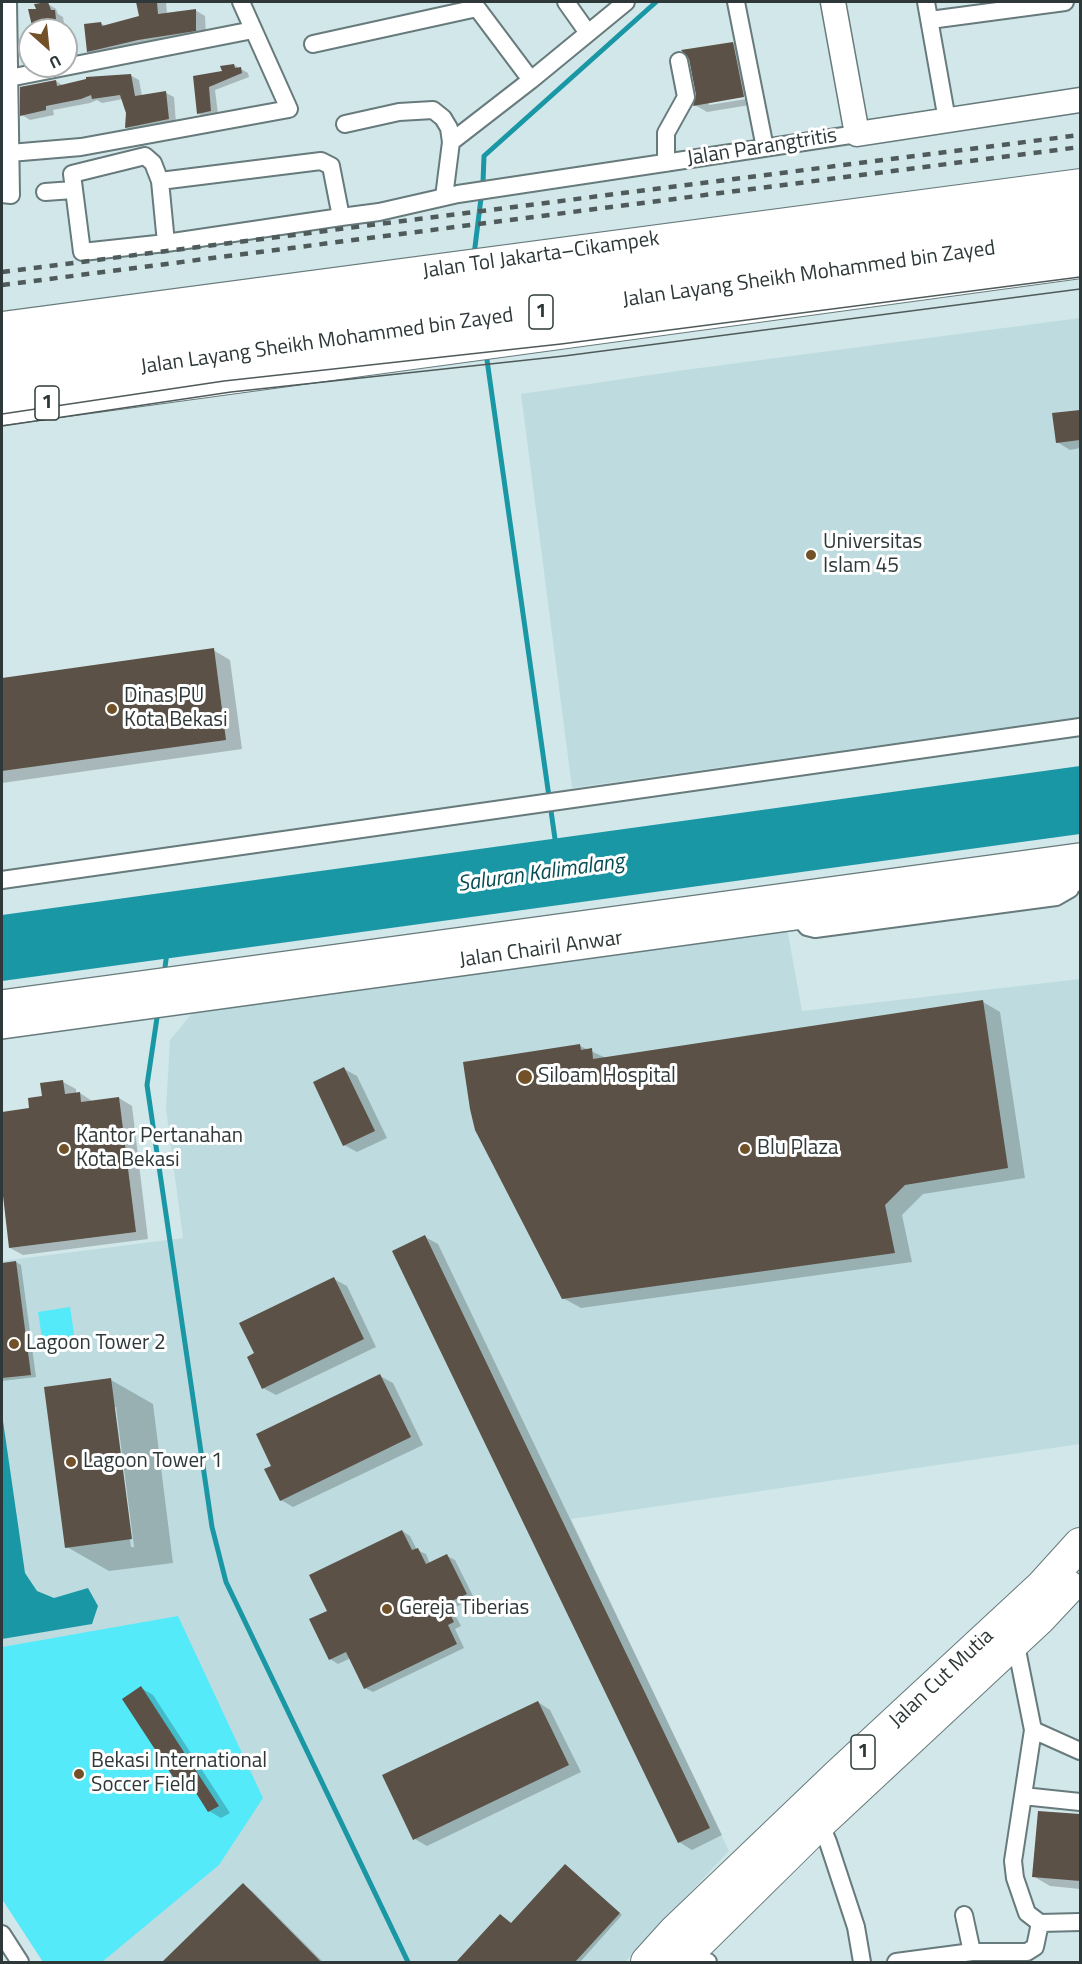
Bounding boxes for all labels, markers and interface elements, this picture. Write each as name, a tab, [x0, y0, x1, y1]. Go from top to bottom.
north arrow	[18, 18, 78, 78]
text: U	[45, 49, 65, 75]
street label: Jalan Parangtritis	[685, 124, 839, 172]
street label: Jalan Tol Jakarta–Cikampek	[421, 227, 661, 285]
street label: Jalan Layang Sheikh Mohammed bin Zayed	[621, 236, 997, 314]
road number: 1	[529, 295, 553, 329]
street label: Jalan Layang Sheikh Mohammed bin Zayed	[139, 303, 515, 381]
road number: 1	[35, 386, 59, 420]
place label: Universitas Islam 45	[823, 530, 922, 580]
marker: Universitas Islam 45	[804, 548, 818, 562]
place label: Dinas PU Kota Bekasi	[124, 684, 228, 734]
marker: Dinas PU Kota Bekasi	[105, 702, 119, 716]
water label: Saluran Kalimalang	[456, 849, 626, 899]
street label: Jalan Chairil Anwar	[458, 926, 624, 974]
place label: Siloam Hospital	[538, 1064, 676, 1090]
marker: Siloam Hospital	[516, 1068, 534, 1086]
place label: Kantor Pertanahan Kota Bekasi	[76, 1124, 243, 1174]
place label: Blu Plaza	[757, 1136, 838, 1162]
marker: Kantor Pertanahan Kota Bekasi	[57, 1142, 71, 1156]
marker: Blu Plaza	[738, 1142, 752, 1156]
place label: Lagoon Tower 2	[26, 1331, 166, 1357]
marker: Lagoon Tower 2	[7, 1337, 21, 1351]
place label: Lagoon Tower 1	[83, 1449, 223, 1475]
marker: Lagoon Tower 1	[64, 1455, 78, 1469]
place label: Gereja Tiberias	[399, 1596, 529, 1622]
marker: Gereja Tiberias	[380, 1602, 394, 1616]
street label: Jalan Cut Mutia	[885, 1624, 999, 1734]
road number: 1	[851, 1735, 875, 1769]
place label: Bekasi International Soccer Field	[91, 1749, 267, 1799]
marker: Bekasi International Soccer Field	[72, 1767, 86, 1781]

